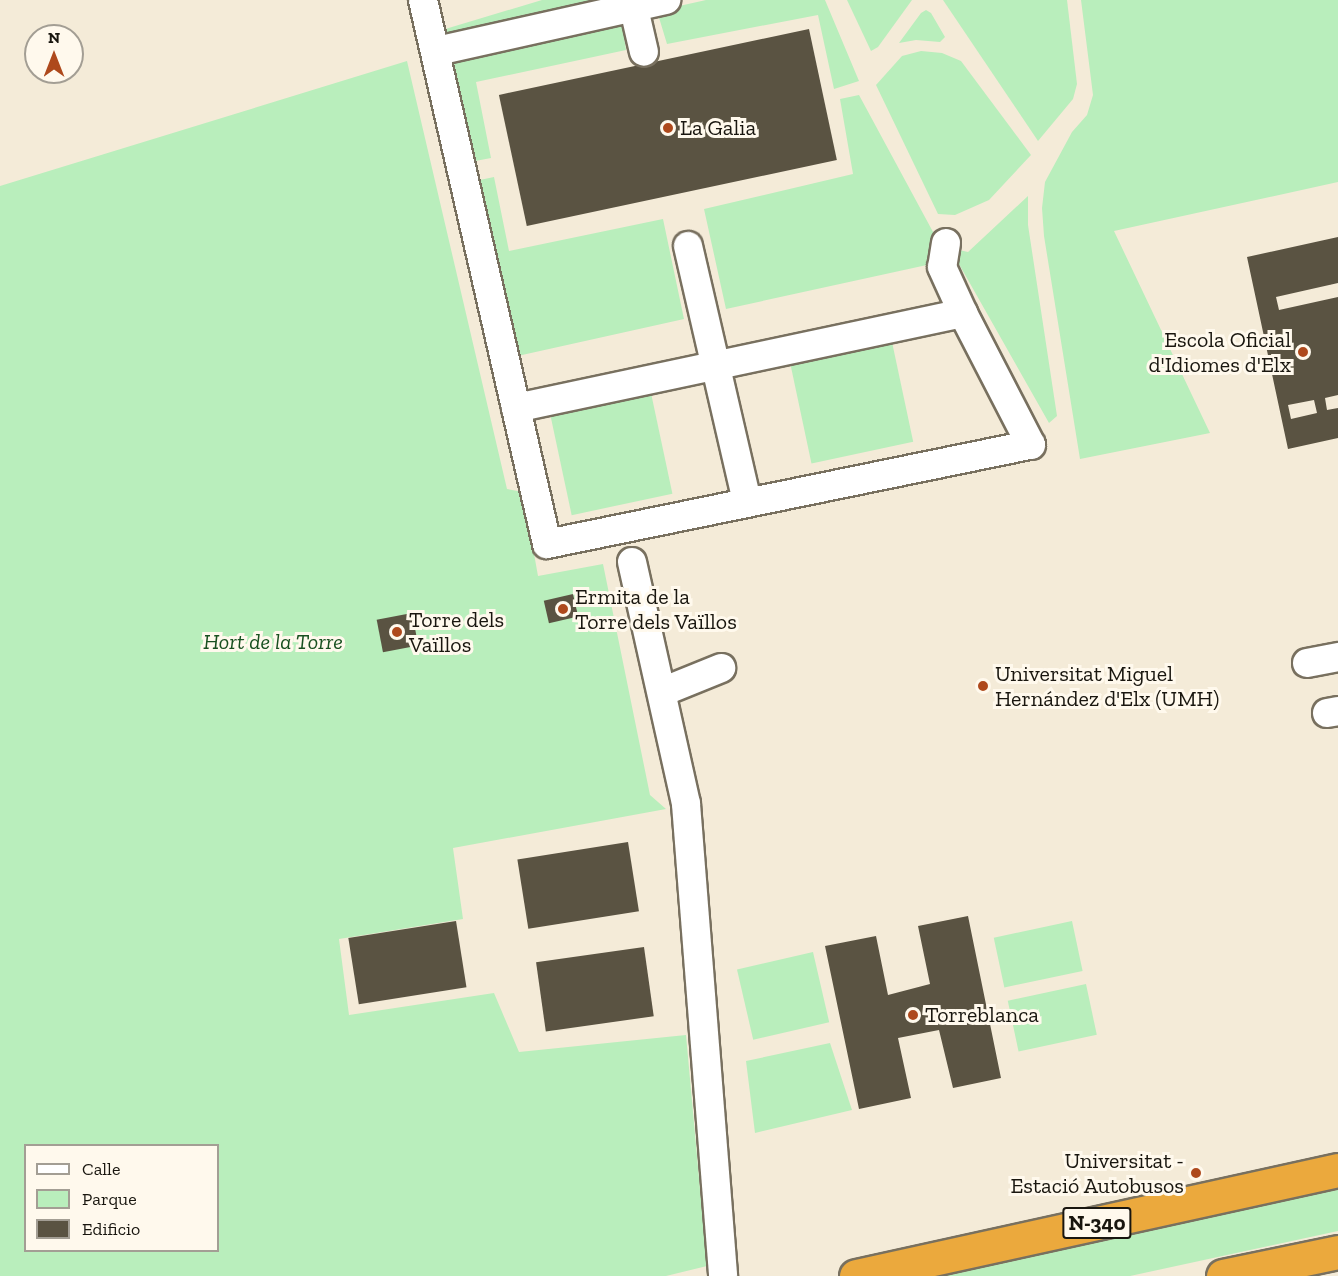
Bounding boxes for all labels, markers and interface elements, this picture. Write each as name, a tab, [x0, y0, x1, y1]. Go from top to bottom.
north arrow	[24, 24, 84, 84]
text: N	[48, 28, 60, 47]
place label: La Galia	[680, 115, 756, 141]
marker: La Galia	[661, 121, 675, 135]
place label: Escola Oficial d'Idiomes d'Elx	[1149, 326, 1291, 378]
marker: Escola Oficial d'Idiomes d'Elx	[1296, 345, 1310, 359]
place label: Ermita de la Torre dels Vaïllos	[575, 583, 738, 634]
marker: Ermita de la Torre dels Vaïllos	[556, 602, 570, 616]
place label: Torre dels Vaïllos	[409, 606, 504, 658]
marker: Torre dels Vaïllos	[390, 625, 404, 639]
park label: Hort de la Torre	[203, 629, 343, 655]
place label: Universitat Miguel Hernández d'Elx (UMH)	[995, 660, 1219, 712]
marker: Universitat Miguel Hernández d'Elx (UMH)	[976, 679, 990, 693]
place label: Torreblanca	[925, 1002, 1039, 1028]
marker: Torreblanca	[906, 1008, 920, 1022]
legend	[24, 1144, 219, 1252]
place label: Universitat - Estació Autobusos	[1010, 1147, 1184, 1198]
text: Calle	[82, 1158, 120, 1180]
marker: Universitat - Estació Autobusos	[1189, 1166, 1203, 1180]
text: Parque	[82, 1188, 137, 1210]
road number: N-340	[1061, 1205, 1133, 1241]
text: Edificio	[82, 1218, 140, 1240]

